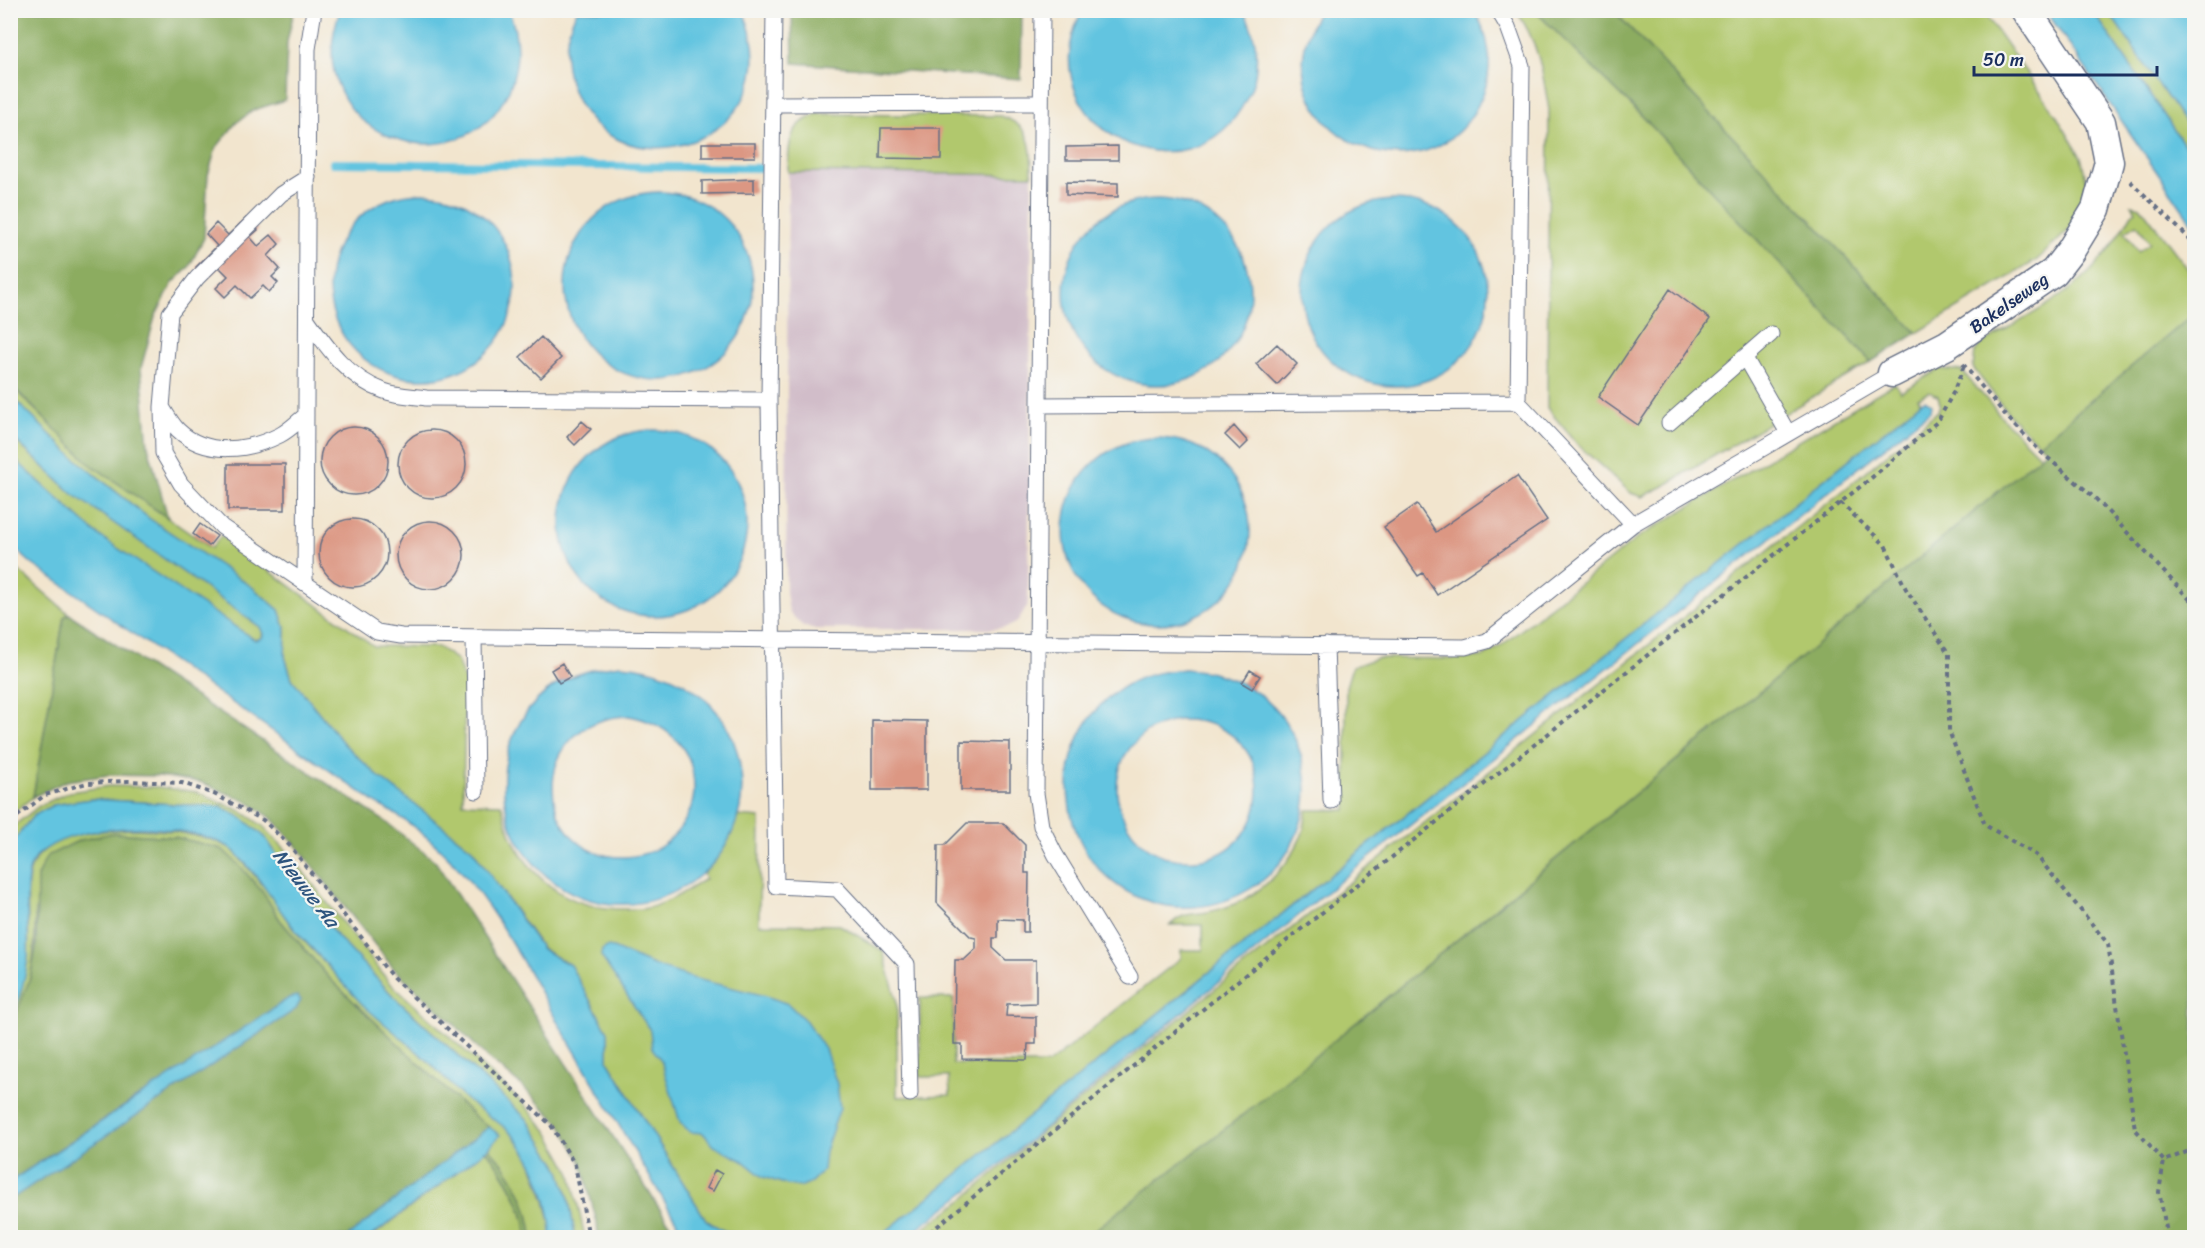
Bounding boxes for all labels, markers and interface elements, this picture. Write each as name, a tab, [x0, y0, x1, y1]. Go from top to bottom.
scale bar	[1974, 39, 2157, 77]
text: 50 m	[1983, 44, 2024, 76]
street label: Bakelseweg	[1962, 264, 2056, 342]
water label: Nieuwe Aa	[264, 841, 350, 938]

